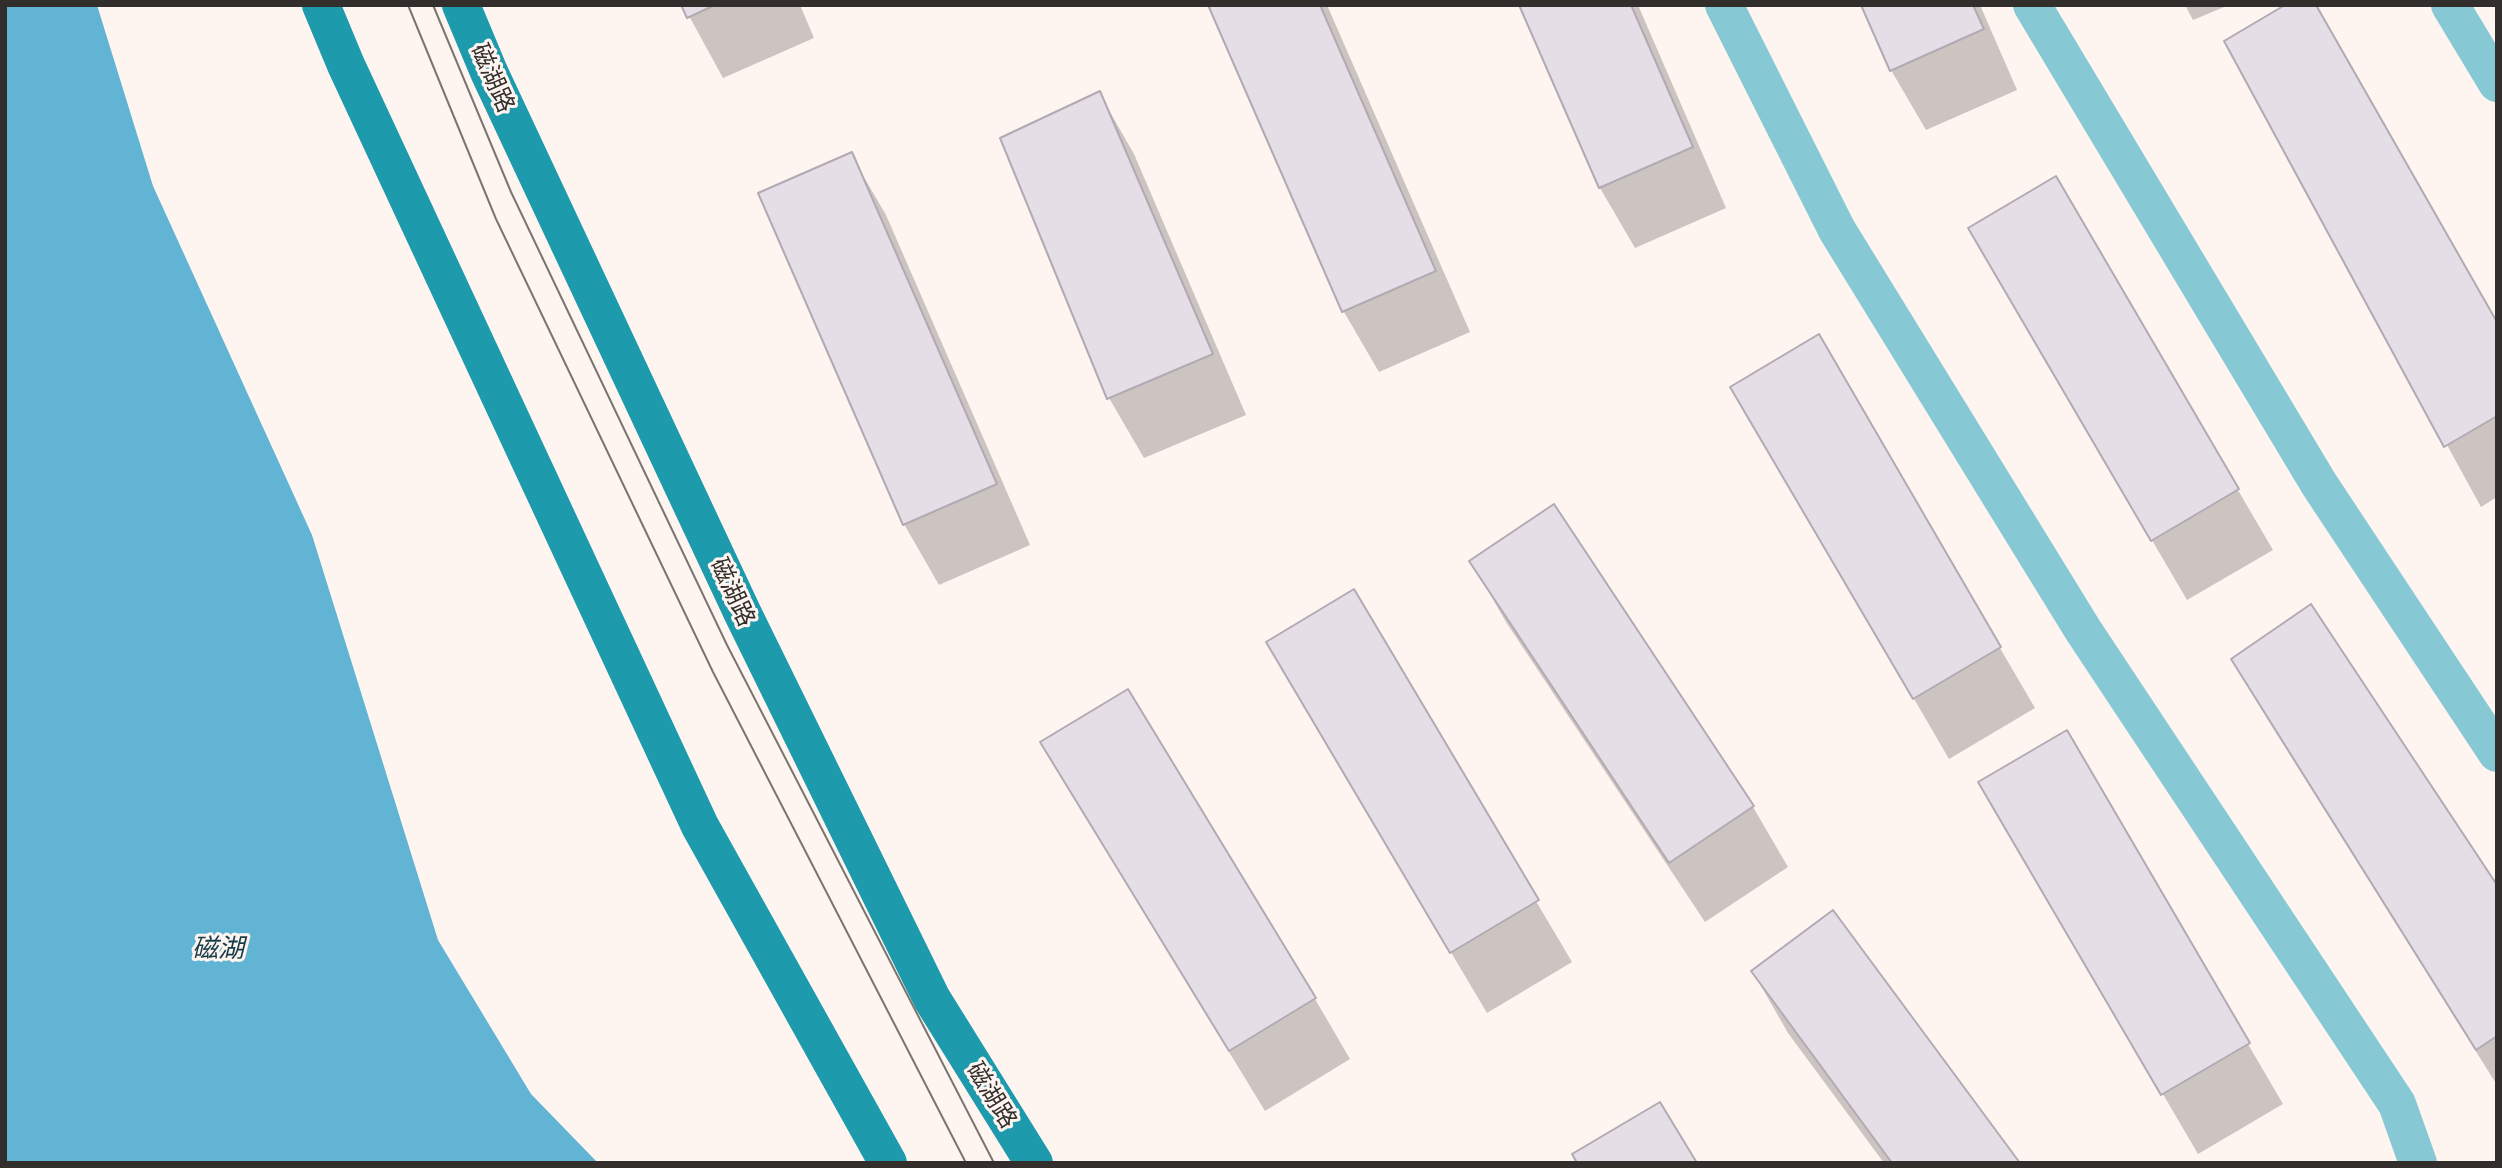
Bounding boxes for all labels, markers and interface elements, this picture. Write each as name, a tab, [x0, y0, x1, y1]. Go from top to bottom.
street label: 磁湖路	[465, 39, 521, 117]
street label: 磁湖路	[705, 553, 761, 631]
water label: 磁湖	[192, 932, 244, 964]
street label: 磁湖路	[961, 1057, 1023, 1133]

